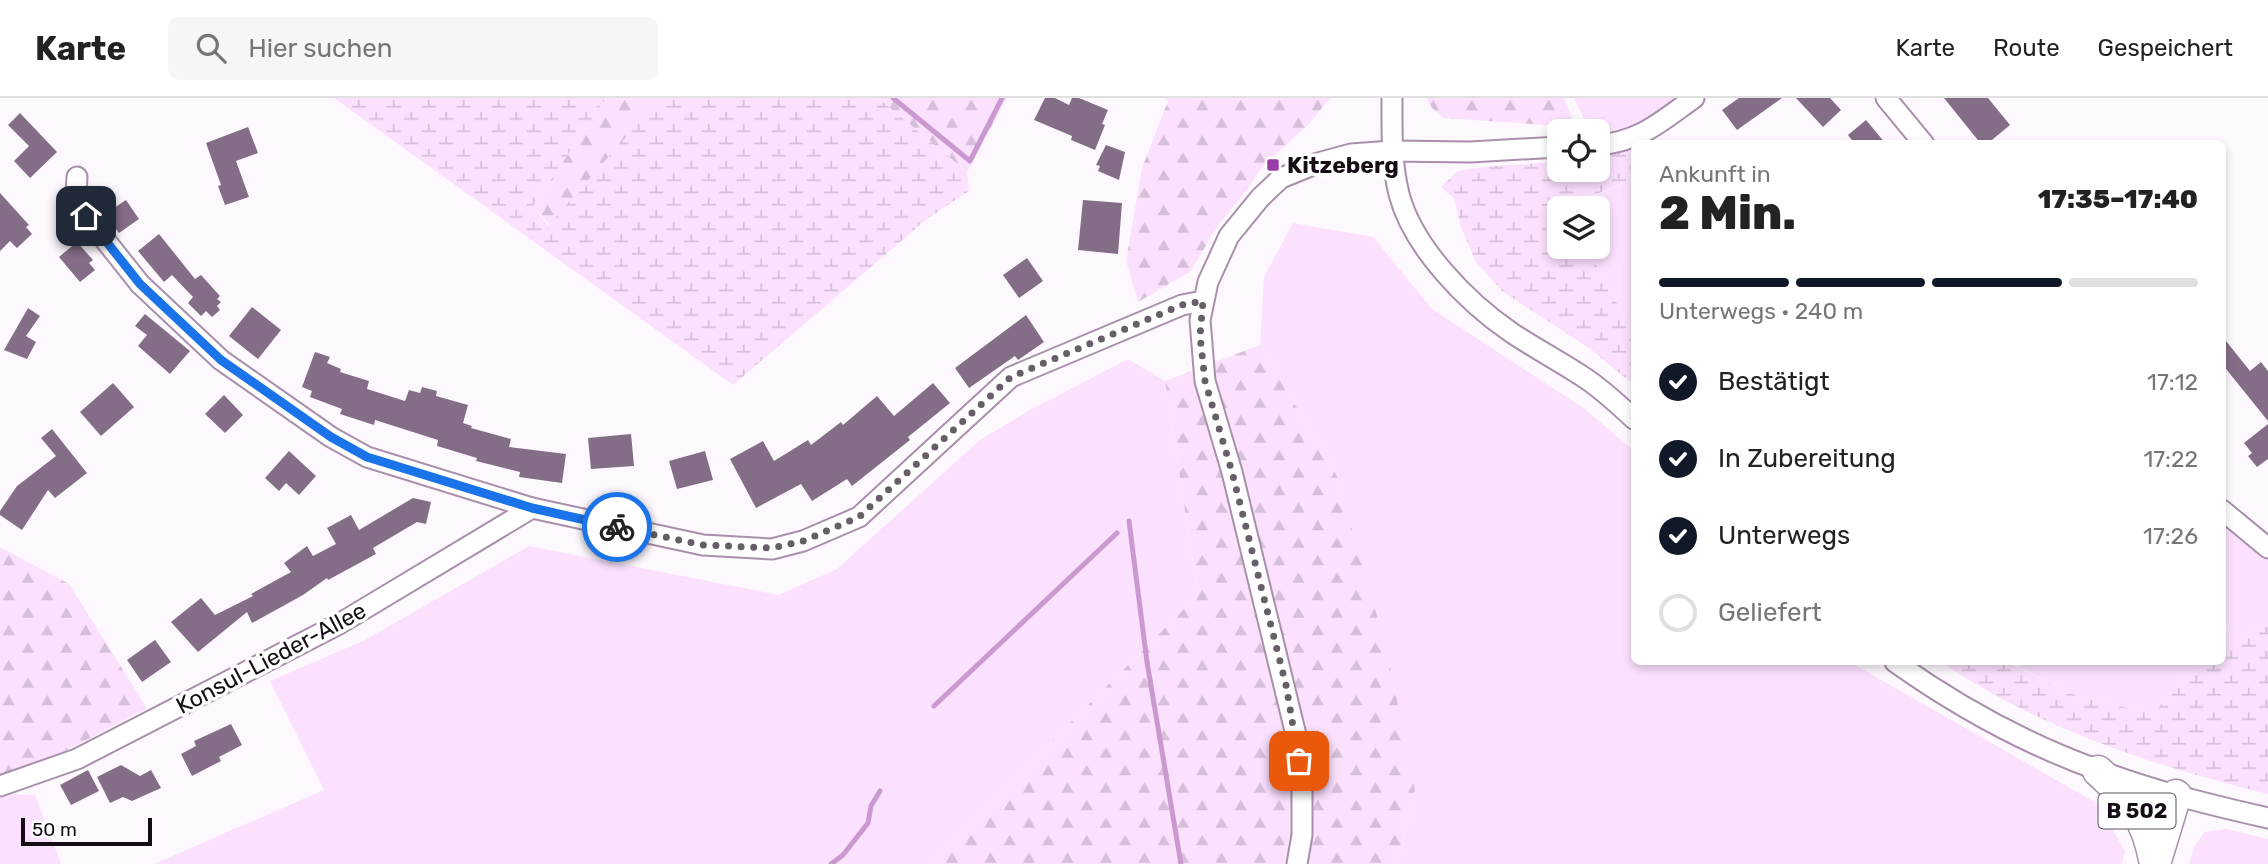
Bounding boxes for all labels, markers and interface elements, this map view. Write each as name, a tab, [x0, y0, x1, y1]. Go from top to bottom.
search box	[168, 17, 658, 80]
text: Karte	[35, 29, 126, 68]
icon: search	[192, 29, 230, 67]
text: Hier suchen	[248, 33, 393, 64]
text: Karte	[1896, 34, 1955, 62]
text: Route	[1993, 34, 2060, 62]
text: Gespeichert	[2098, 34, 2233, 62]
map controls	[1547, 119, 1610, 259]
button: locate	[1547, 119, 1610, 182]
place label: Kitzeberg	[1287, 151, 1399, 179]
marker: Kitzeberg	[1265, 157, 1281, 173]
text: Ankunft in	[1659, 160, 1771, 188]
text: 17:35–17:40	[2038, 184, 2198, 215]
pin	[56, 186, 116, 246]
text: 2 Min.	[1659, 186, 1796, 241]
button: layers	[1547, 196, 1610, 259]
icon: home	[67, 197, 105, 235]
text: Unterwegs · 240 m	[1659, 297, 1863, 325]
icon: check	[1659, 363, 1697, 401]
text: Bestätigt	[1718, 366, 1830, 397]
text: 17:12	[2147, 368, 2198, 396]
icon: check	[1659, 440, 1697, 478]
text: In Zubereitung	[1718, 443, 1896, 474]
text: 17:22	[2143, 445, 2198, 473]
courier	[582, 492, 652, 562]
icon: bike	[598, 508, 636, 546]
icon: check	[1659, 517, 1697, 555]
text: Unterwegs	[1718, 520, 1850, 551]
text: 17:26	[2143, 522, 2198, 550]
street label: Konsul-Lieder-Allee	[171, 596, 371, 720]
text: Geliefert	[1718, 597, 1822, 628]
pin	[1269, 731, 1329, 791]
icon: bag	[1280, 742, 1318, 780]
road number: B 502	[2098, 794, 2176, 828]
scale bar	[21, 815, 152, 847]
text: 50 m	[32, 818, 77, 841]

